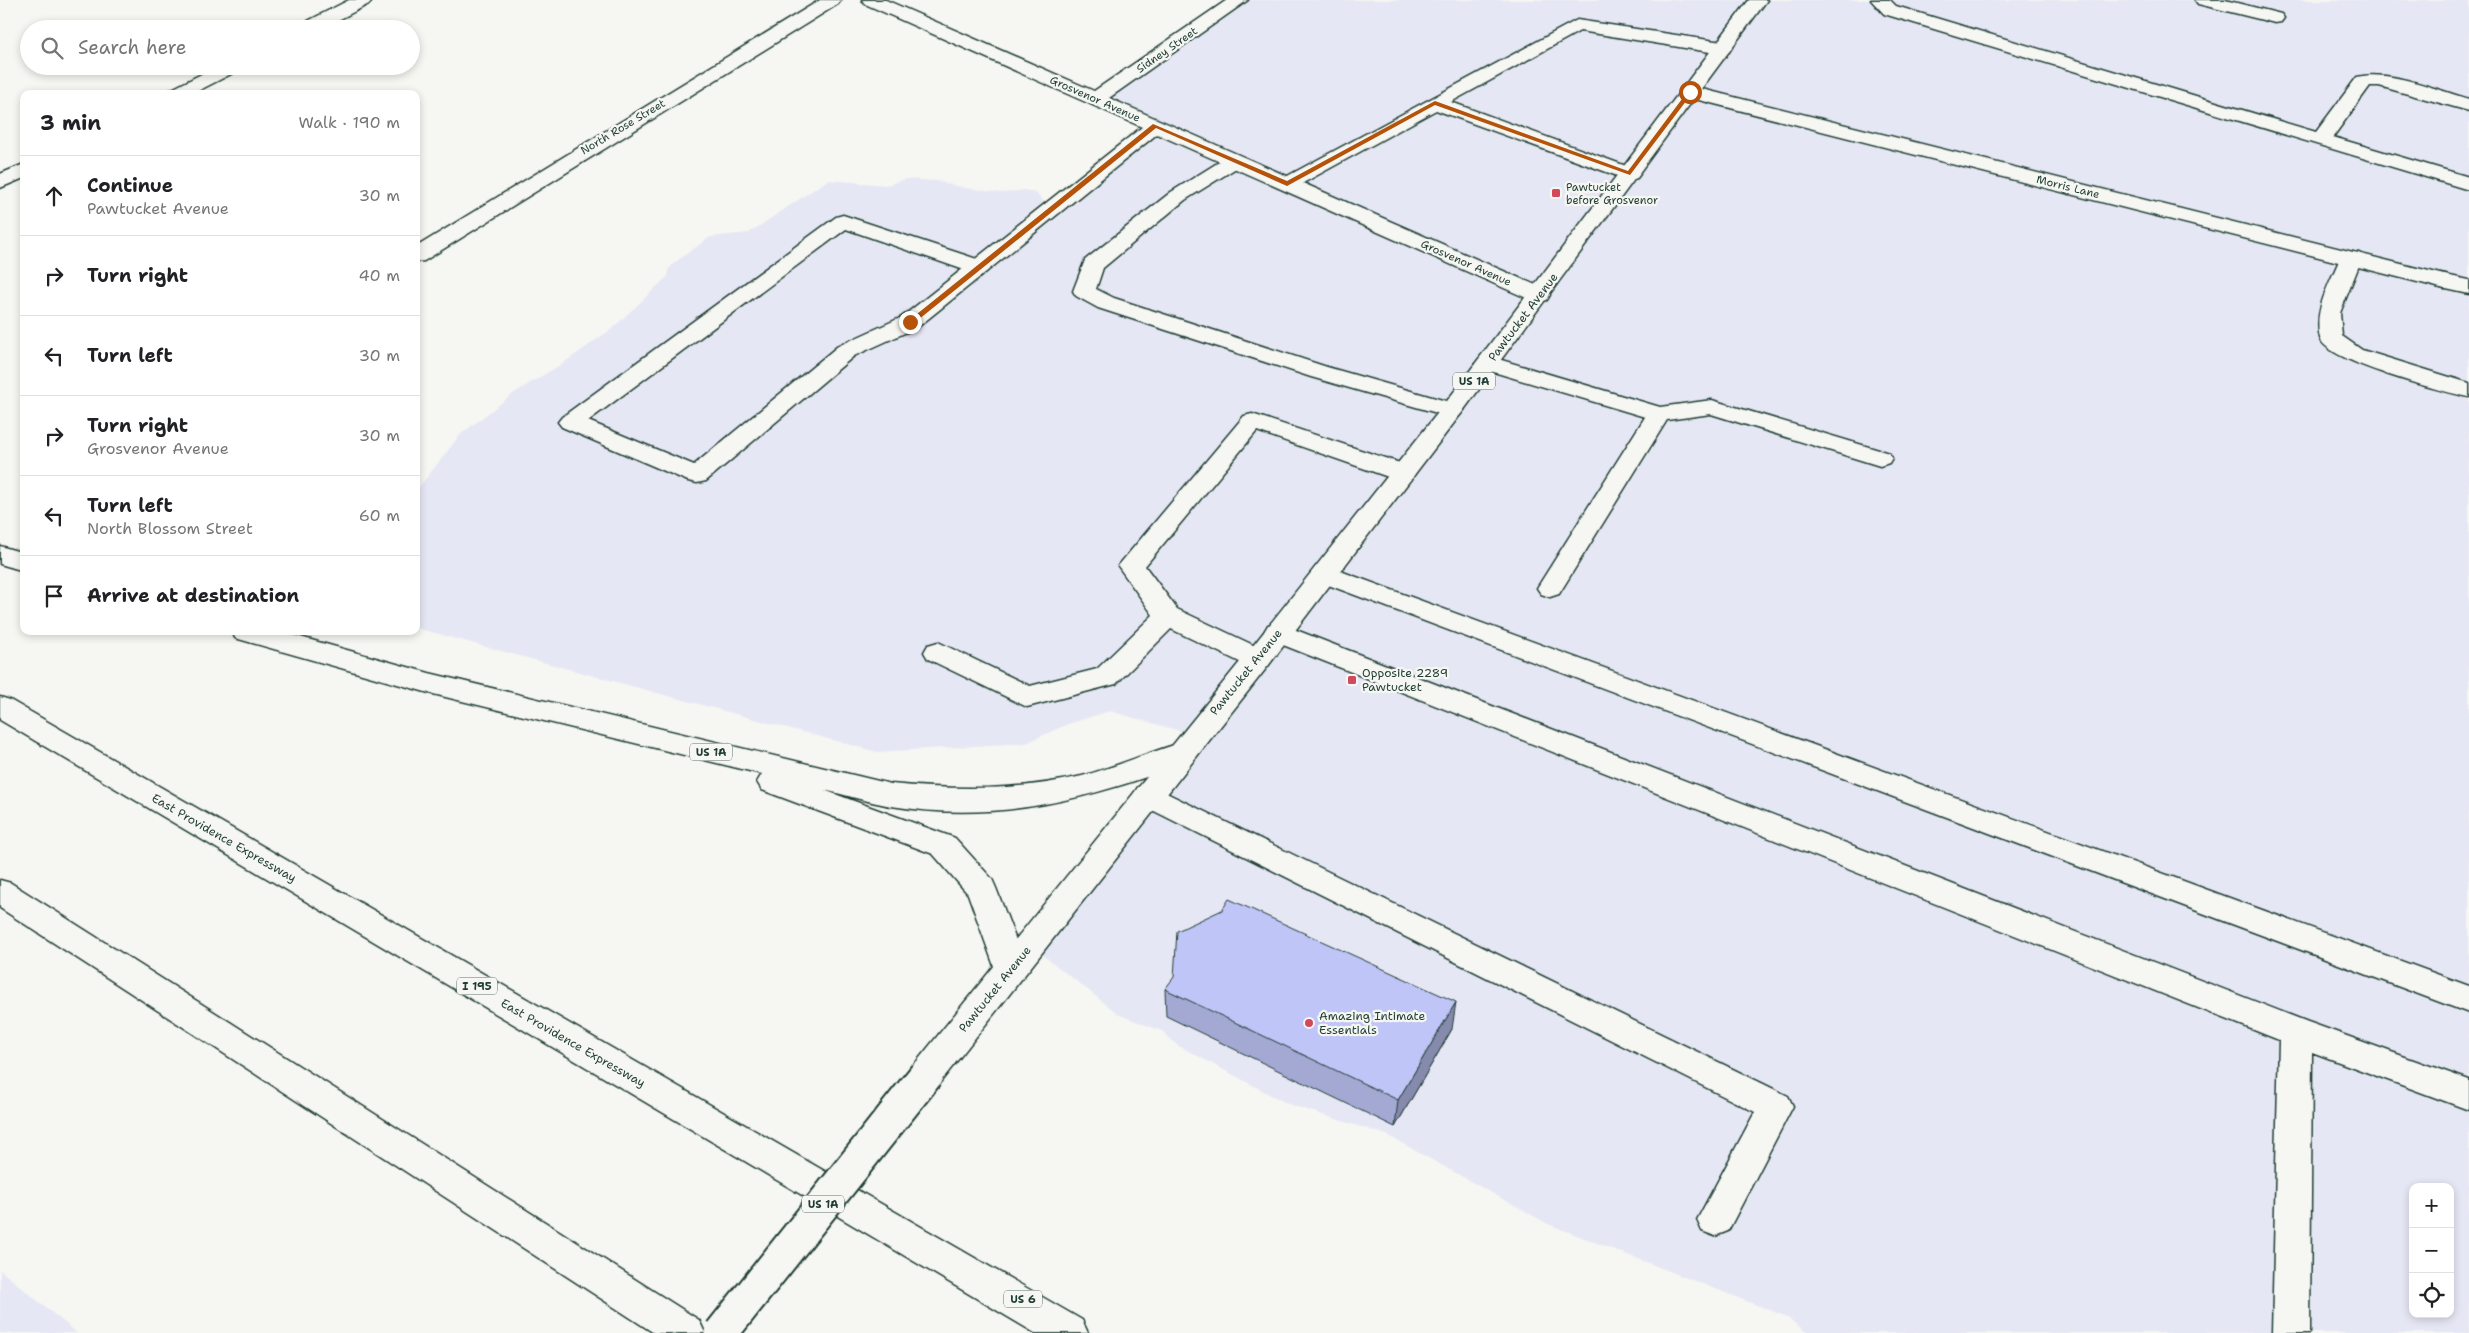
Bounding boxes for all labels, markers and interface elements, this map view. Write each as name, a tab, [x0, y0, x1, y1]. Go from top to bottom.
search box	[20, 20, 420, 75]
street label: Sidney Street	[1133, 23, 1201, 77]
icon: search	[38, 34, 66, 62]
text: Search here	[78, 35, 187, 60]
street label: Grosvenor Avenue	[1047, 72, 1143, 126]
route start	[1679, 81, 1702, 104]
street label: North Rose Street	[578, 96, 668, 158]
text: 3 min	[40, 109, 101, 137]
text: Walk · 190 m	[298, 112, 400, 133]
street label: Morris Lane	[2035, 172, 2101, 202]
text: Continue	[87, 173, 173, 198]
place label: Pawtucket before Grosvenor	[1566, 180, 1658, 208]
icon: ahead	[40, 182, 68, 210]
text: 30 m	[359, 185, 400, 206]
marker: Pawtucket before Grosvenor	[1550, 187, 1562, 199]
text: Pawtucket Avenue	[87, 198, 229, 219]
street label: Grosvenor Avenue	[1418, 236, 1514, 290]
icon: right	[40, 262, 68, 290]
text: Turn right	[87, 263, 188, 288]
text: 40 m	[358, 265, 400, 286]
street label: Pawtucket Avenue	[1485, 270, 1562, 364]
route end	[899, 311, 922, 334]
icon: left	[40, 342, 68, 370]
text: Turn left	[87, 343, 173, 368]
text: 30 m	[359, 345, 400, 366]
road number: US 1A	[1453, 372, 1495, 390]
text: Turn right	[87, 413, 188, 438]
icon: right	[40, 422, 68, 450]
text: 30 m	[359, 425, 400, 446]
text: Grosvenor Avenue	[87, 438, 229, 459]
text: Turn left	[87, 493, 173, 518]
icon: left	[40, 502, 68, 530]
text: 60 m	[359, 505, 400, 526]
text: North Blossom Street	[87, 518, 253, 539]
icon: arrive	[40, 582, 68, 610]
text: Arrive at destination	[87, 583, 299, 608]
street label: Pawtucket Avenue	[1206, 625, 1286, 718]
place label: Opposite 2289 Pawtucket	[1362, 665, 1448, 695]
marker: Opposite 2289 Pawtucket	[1346, 674, 1358, 686]
road number: US 1A	[690, 744, 732, 760]
street label: East Providence Expressway	[149, 790, 299, 886]
street label: Pawtucket Avenue	[955, 942, 1035, 1035]
road number: I 195	[457, 978, 497, 994]
street label: East Providence Expressway	[498, 995, 648, 1091]
place label: Amazing Intimate Essentials	[1319, 1008, 1425, 1038]
marker: Amazing Intimate Essentials	[1303, 1017, 1315, 1029]
map controls	[2409, 1183, 2454, 1318]
button: +	[2409, 1183, 2454, 1228]
road number: US 1A	[802, 1196, 844, 1212]
button: −	[2409, 1228, 2454, 1273]
button: locate	[2409, 1273, 2454, 1318]
road number: US 6	[1004, 1290, 1042, 1308]

